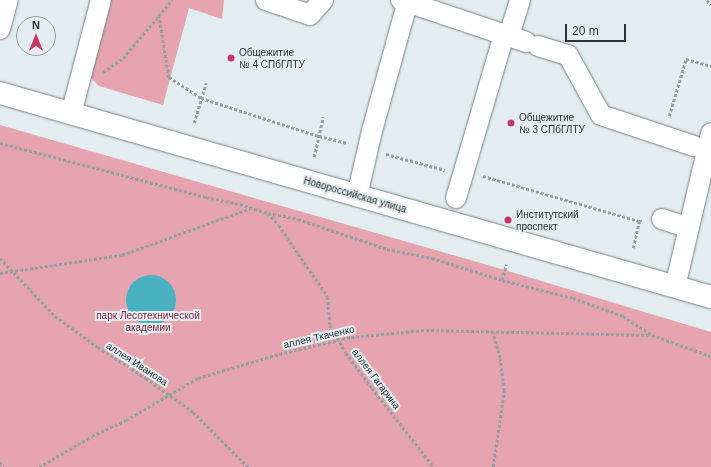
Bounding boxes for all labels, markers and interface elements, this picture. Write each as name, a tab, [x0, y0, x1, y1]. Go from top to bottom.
north arrow	[16, 16, 56, 56]
scale bar	[567, 16, 628, 42]
text: N	[32, 19, 40, 31]
text: 20 m	[572, 24, 599, 38]
place label: Общежитие № 4 СПбГЛТУ	[239, 46, 305, 70]
marker: Общежитие № 4 СПбГЛТУ	[226, 53, 236, 63]
place label: Общежитие № 3 СПбГЛТУ	[519, 111, 585, 134]
marker: Общежитие № 3 СПбГЛТУ	[506, 118, 516, 128]
street label: Новороссийская улица	[302, 175, 408, 215]
place label: Институтский проспект	[516, 208, 579, 232]
marker: Институтский проспект	[503, 215, 513, 225]
park label: парк Лесотехнической академии	[96, 309, 200, 332]
street label: аллея Ткаченко	[282, 323, 356, 351]
street label: аллея Иванова	[104, 340, 170, 388]
street label: аллея Гагарина	[349, 346, 403, 412]

